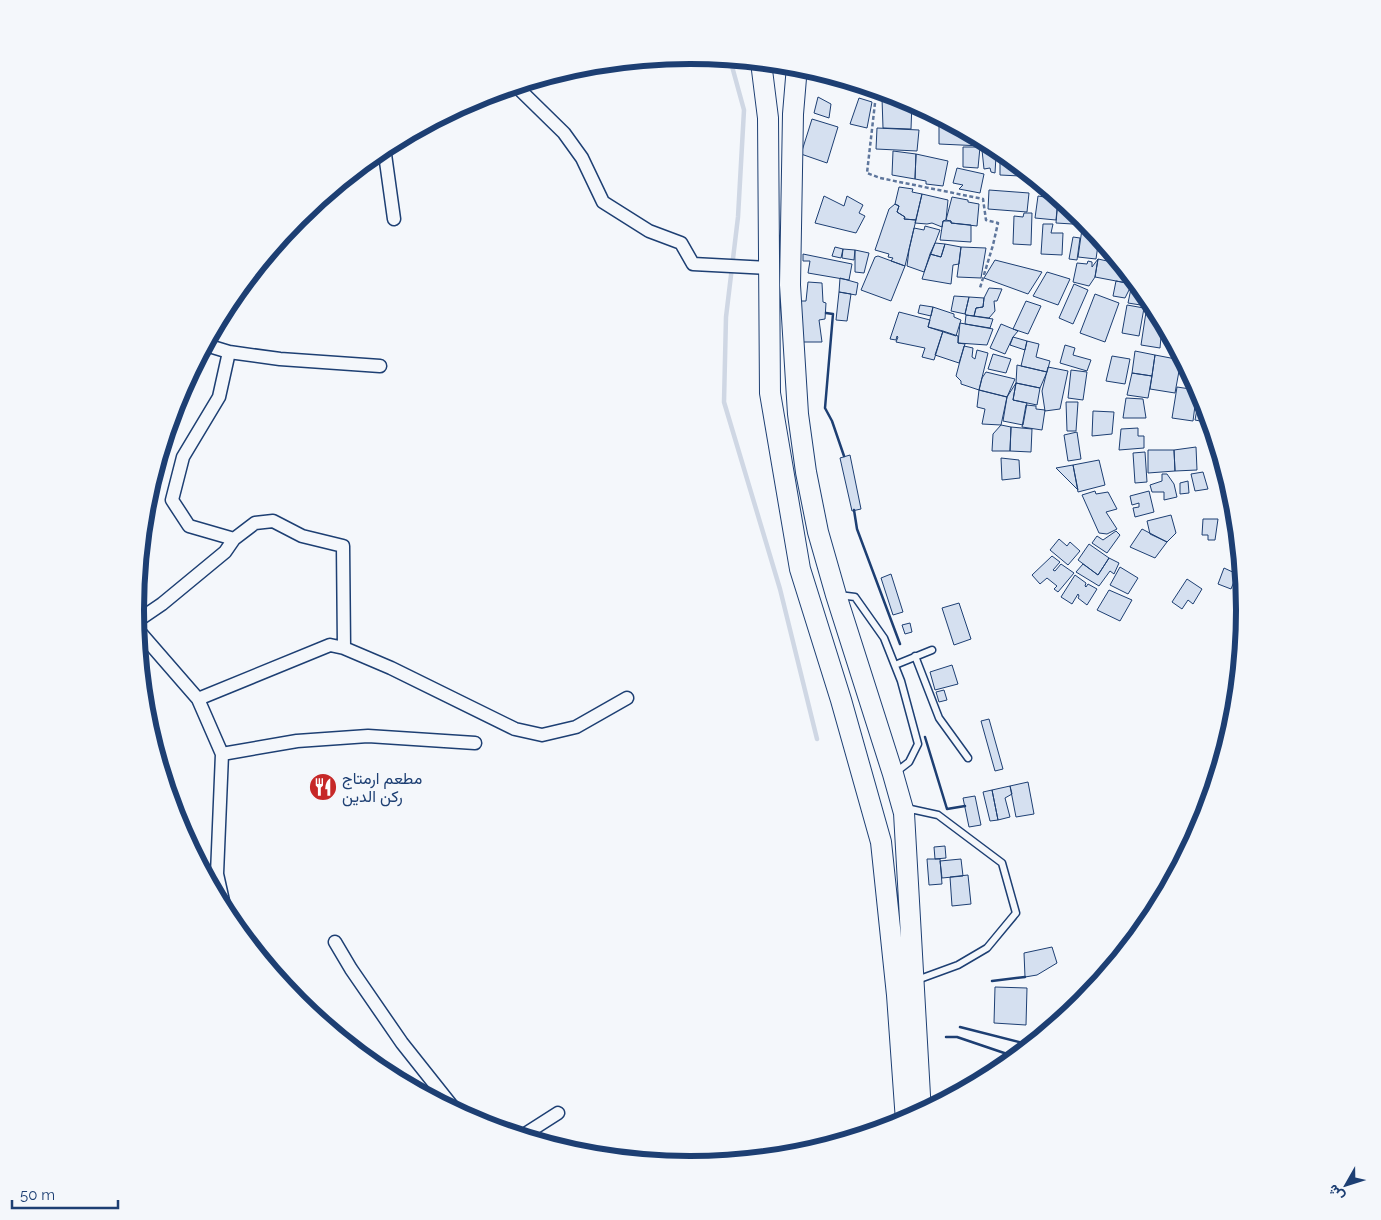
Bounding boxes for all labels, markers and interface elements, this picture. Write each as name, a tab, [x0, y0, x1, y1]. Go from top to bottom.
place label: مطعم ارمتاج ركن الدين	[342, 769, 422, 807]
restaurant icon: مطعم ارمتاج ركن الدين	[308, 772, 338, 802]
north arrow	[1321, 1160, 1371, 1210]
scale bar	[12, 1178, 119, 1210]
text: ش	[1324, 1181, 1348, 1205]
text: 50 m	[20, 1186, 55, 1204]

